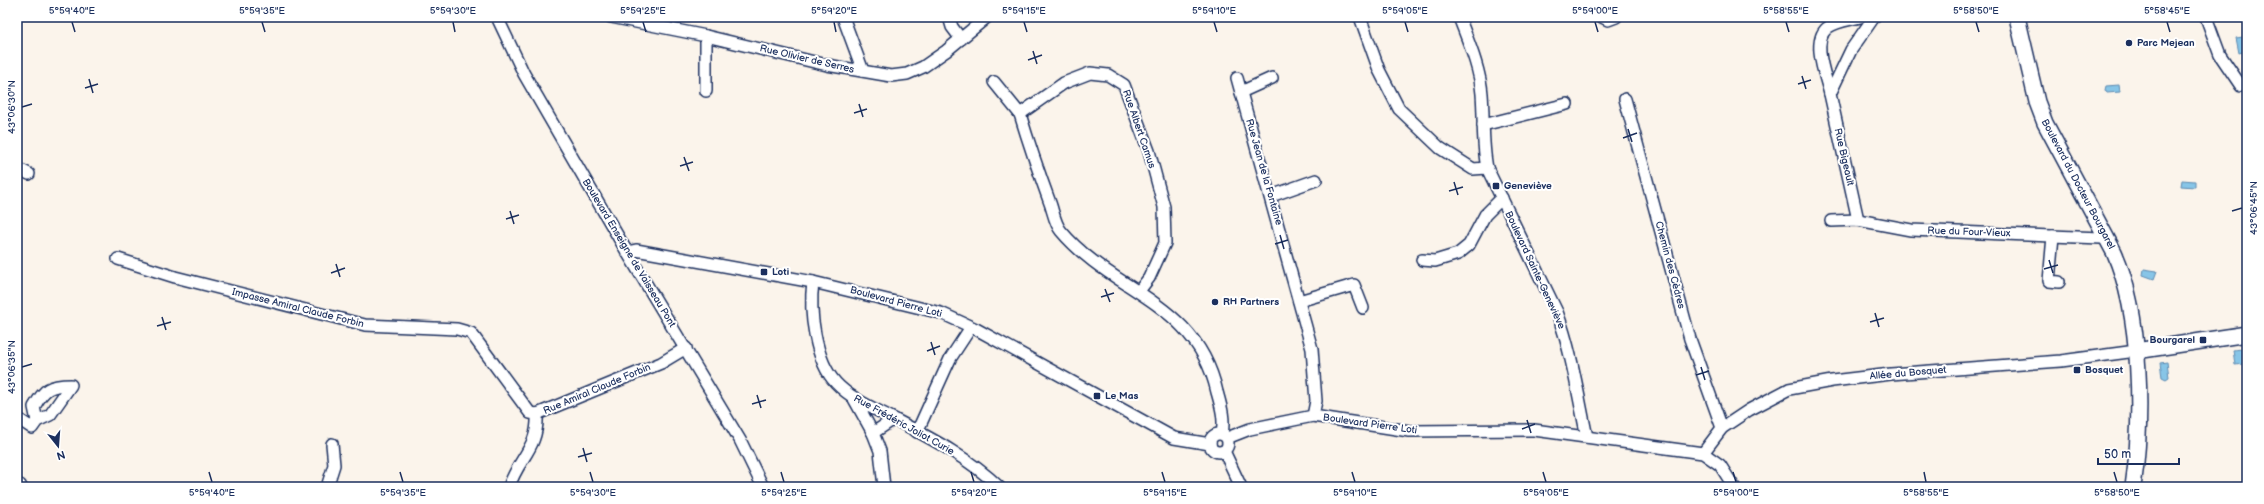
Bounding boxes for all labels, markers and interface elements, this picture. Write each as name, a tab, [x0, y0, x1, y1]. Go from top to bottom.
text: 5°59'40"E	[49, 5, 96, 17]
text: 5°59'35"E	[239, 5, 285, 17]
text: 5°59'30"E	[430, 5, 477, 17]
text: 5°59'25"E	[620, 5, 666, 17]
text: 5°59'20"E	[811, 5, 857, 17]
text: 5°59'15"E	[1002, 5, 1046, 17]
text: 5°59'10"E	[1192, 5, 1236, 17]
text: 5°59'05"E	[1382, 5, 1428, 17]
text: 5°59'00"E	[1572, 5, 1618, 17]
text: 5°58'55"E	[1763, 5, 1809, 17]
text: 5°58'50"E	[1953, 5, 1999, 17]
text: 5°58'45"E	[2144, 5, 2190, 17]
place label: Parc Mejean	[2137, 37, 2195, 49]
marker: Parc Mejean	[2124, 38, 2134, 48]
street label: Rue Olivier de Serres	[759, 42, 855, 76]
text: 43°06'30"N	[6, 80, 18, 134]
street label: Rue Albert Camus	[1120, 88, 1158, 170]
street label: Boulevard du Docteur Bourgarel	[2039, 117, 2117, 251]
street label: Rue Jean de la Fontaine	[1243, 118, 1285, 227]
street label: Rue Bigeault	[1832, 127, 1856, 187]
street label: Boulevard Enseigne de Vaisseau Pont	[580, 177, 678, 329]
place label: Geneviève	[1504, 180, 1552, 192]
marker: Geneviève	[1491, 181, 1501, 191]
text: 43°06'45"N	[2248, 181, 2260, 235]
street label: Boulevard Sainte-Geneviève	[1502, 209, 1568, 331]
street label: Chemin des Cèdres	[1653, 220, 1687, 310]
street label: Rue du Four-Vieux	[1927, 225, 2011, 239]
place label: Loti	[772, 266, 789, 278]
marker: Loti	[759, 267, 769, 277]
street label: Boulevard Pierre Loti	[849, 284, 943, 320]
street label: Impasse Amiral Claude Forbin	[231, 286, 366, 330]
place label: RH Partners	[1223, 296, 1279, 308]
marker: RH Partners	[1210, 297, 1220, 307]
place label: Bourgarel	[2149, 334, 2195, 346]
marker: Bourgarel	[2198, 335, 2208, 345]
text: 43°06'35"N	[6, 340, 18, 394]
street label: Rue Amiral Claude Forbin	[542, 361, 653, 417]
street label: Allée du Bosquet	[1869, 364, 1947, 382]
place label: Bosquet	[2085, 364, 2124, 376]
marker: Bosquet	[2072, 365, 2082, 375]
place label: Le Mas	[1105, 390, 1138, 402]
marker: Le Mas	[1092, 391, 1102, 401]
street label: Rue Frédéric Joliot Curie	[852, 392, 956, 458]
street label: Boulevard Pierre Loti	[1322, 411, 1418, 437]
north arrow	[38, 426, 78, 466]
scale bar	[2098, 440, 2179, 466]
text: 50 m	[2104, 447, 2131, 462]
text: N	[55, 448, 67, 463]
text: 5°59'40"E	[189, 487, 236, 499]
text: 5°59'35"E	[380, 487, 426, 499]
text: 5°59'30"E	[570, 487, 617, 499]
text: 5°59'25"E	[761, 487, 807, 499]
text: 5°59'20"E	[951, 487, 997, 499]
text: 5°59'15"E	[1143, 487, 1187, 499]
text: 5°59'10"E	[1333, 487, 1377, 499]
text: 5°59'05"E	[1523, 487, 1569, 499]
text: 5°59'00"E	[1713, 487, 1759, 499]
text: 5°58'55"E	[1903, 487, 1949, 499]
text: 5°58'50"E	[2094, 487, 2140, 499]

